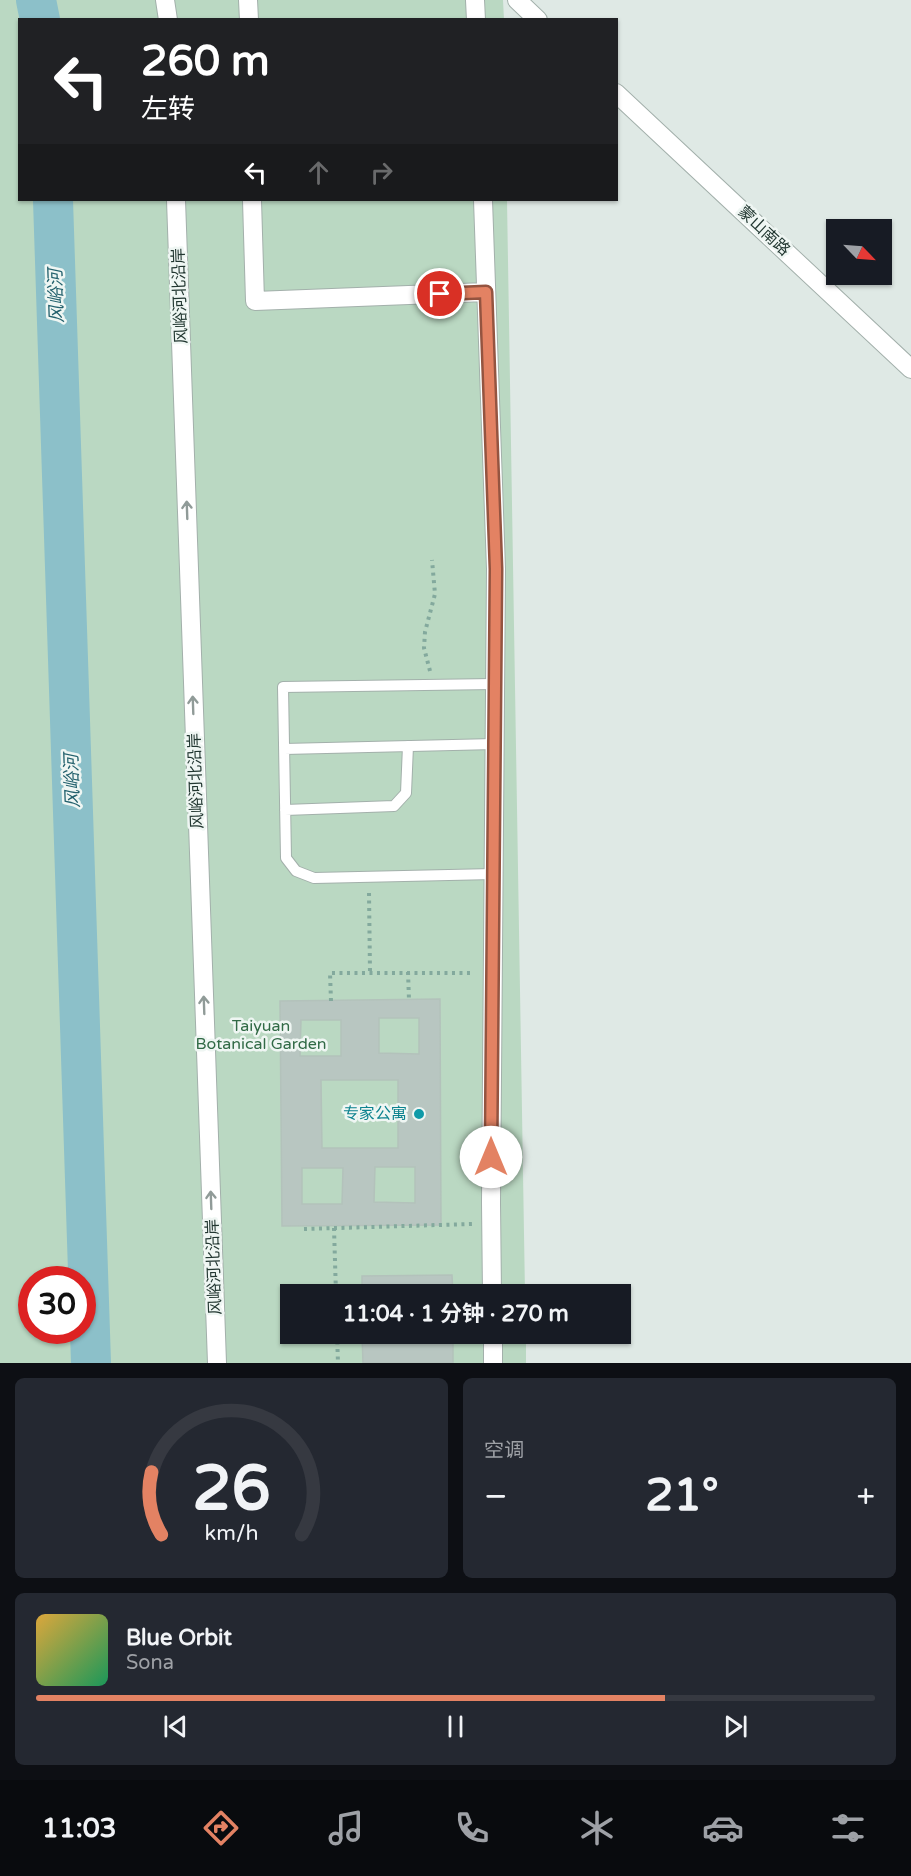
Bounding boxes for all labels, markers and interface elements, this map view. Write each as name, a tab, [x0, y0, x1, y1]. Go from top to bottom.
text: 260 m	[141, 36, 270, 87]
icon: left	[42, 42, 120, 120]
text: 左转	[141, 93, 195, 126]
icon: left	[239, 156, 272, 189]
icon: ahead	[302, 156, 335, 189]
icon: right	[365, 156, 398, 189]
street label: 蒙山南路	[734, 202, 794, 260]
north arrow	[826, 219, 892, 285]
map controls	[826, 219, 892, 285]
street label: 风峪河北沿岸	[168, 248, 192, 344]
water label: 风峪河	[44, 266, 68, 323]
pin	[414, 268, 465, 319]
icon: arrive	[423, 277, 456, 310]
one-way arrow	[181, 501, 192, 521]
one-way arrow	[187, 695, 199, 715]
street label: 风峪河北沿岸	[184, 733, 208, 829]
water label: 风峪河	[60, 751, 84, 808]
one-way arrow	[198, 995, 209, 1015]
park label: Taiyuan Botanical Garden	[195, 1016, 327, 1054]
place label: 专家公寓	[343, 1104, 407, 1124]
marker: 专家公寓	[412, 1107, 426, 1121]
position arrow	[459, 1125, 523, 1189]
one-way arrow	[206, 1190, 217, 1210]
street label: 风峪河北沿岸	[202, 1219, 226, 1315]
speed limit sign: 30	[18, 1266, 96, 1344]
text: 11:04 · 1 分钟 · 270 m	[342, 1301, 569, 1327]
text: 空调	[484, 1439, 524, 1463]
text: 26	[192, 1452, 271, 1527]
text: 21°	[645, 1469, 719, 1523]
text: −	[484, 1477, 508, 1516]
text: +	[856, 1477, 875, 1516]
text: km/h	[205, 1520, 258, 1546]
text: Blue Orbit	[126, 1625, 232, 1651]
text: Sona	[126, 1651, 174, 1675]
icon: previous	[159, 1710, 192, 1743]
icon: pause	[439, 1710, 472, 1743]
icon: next	[719, 1710, 752, 1743]
icon: directions	[200, 1807, 242, 1849]
icon: music	[325, 1807, 367, 1849]
icon: phone	[451, 1807, 493, 1849]
icon: climate	[576, 1807, 618, 1849]
icon: car	[702, 1807, 744, 1849]
icon: filters	[827, 1807, 869, 1849]
text: 11:03	[42, 1812, 117, 1845]

